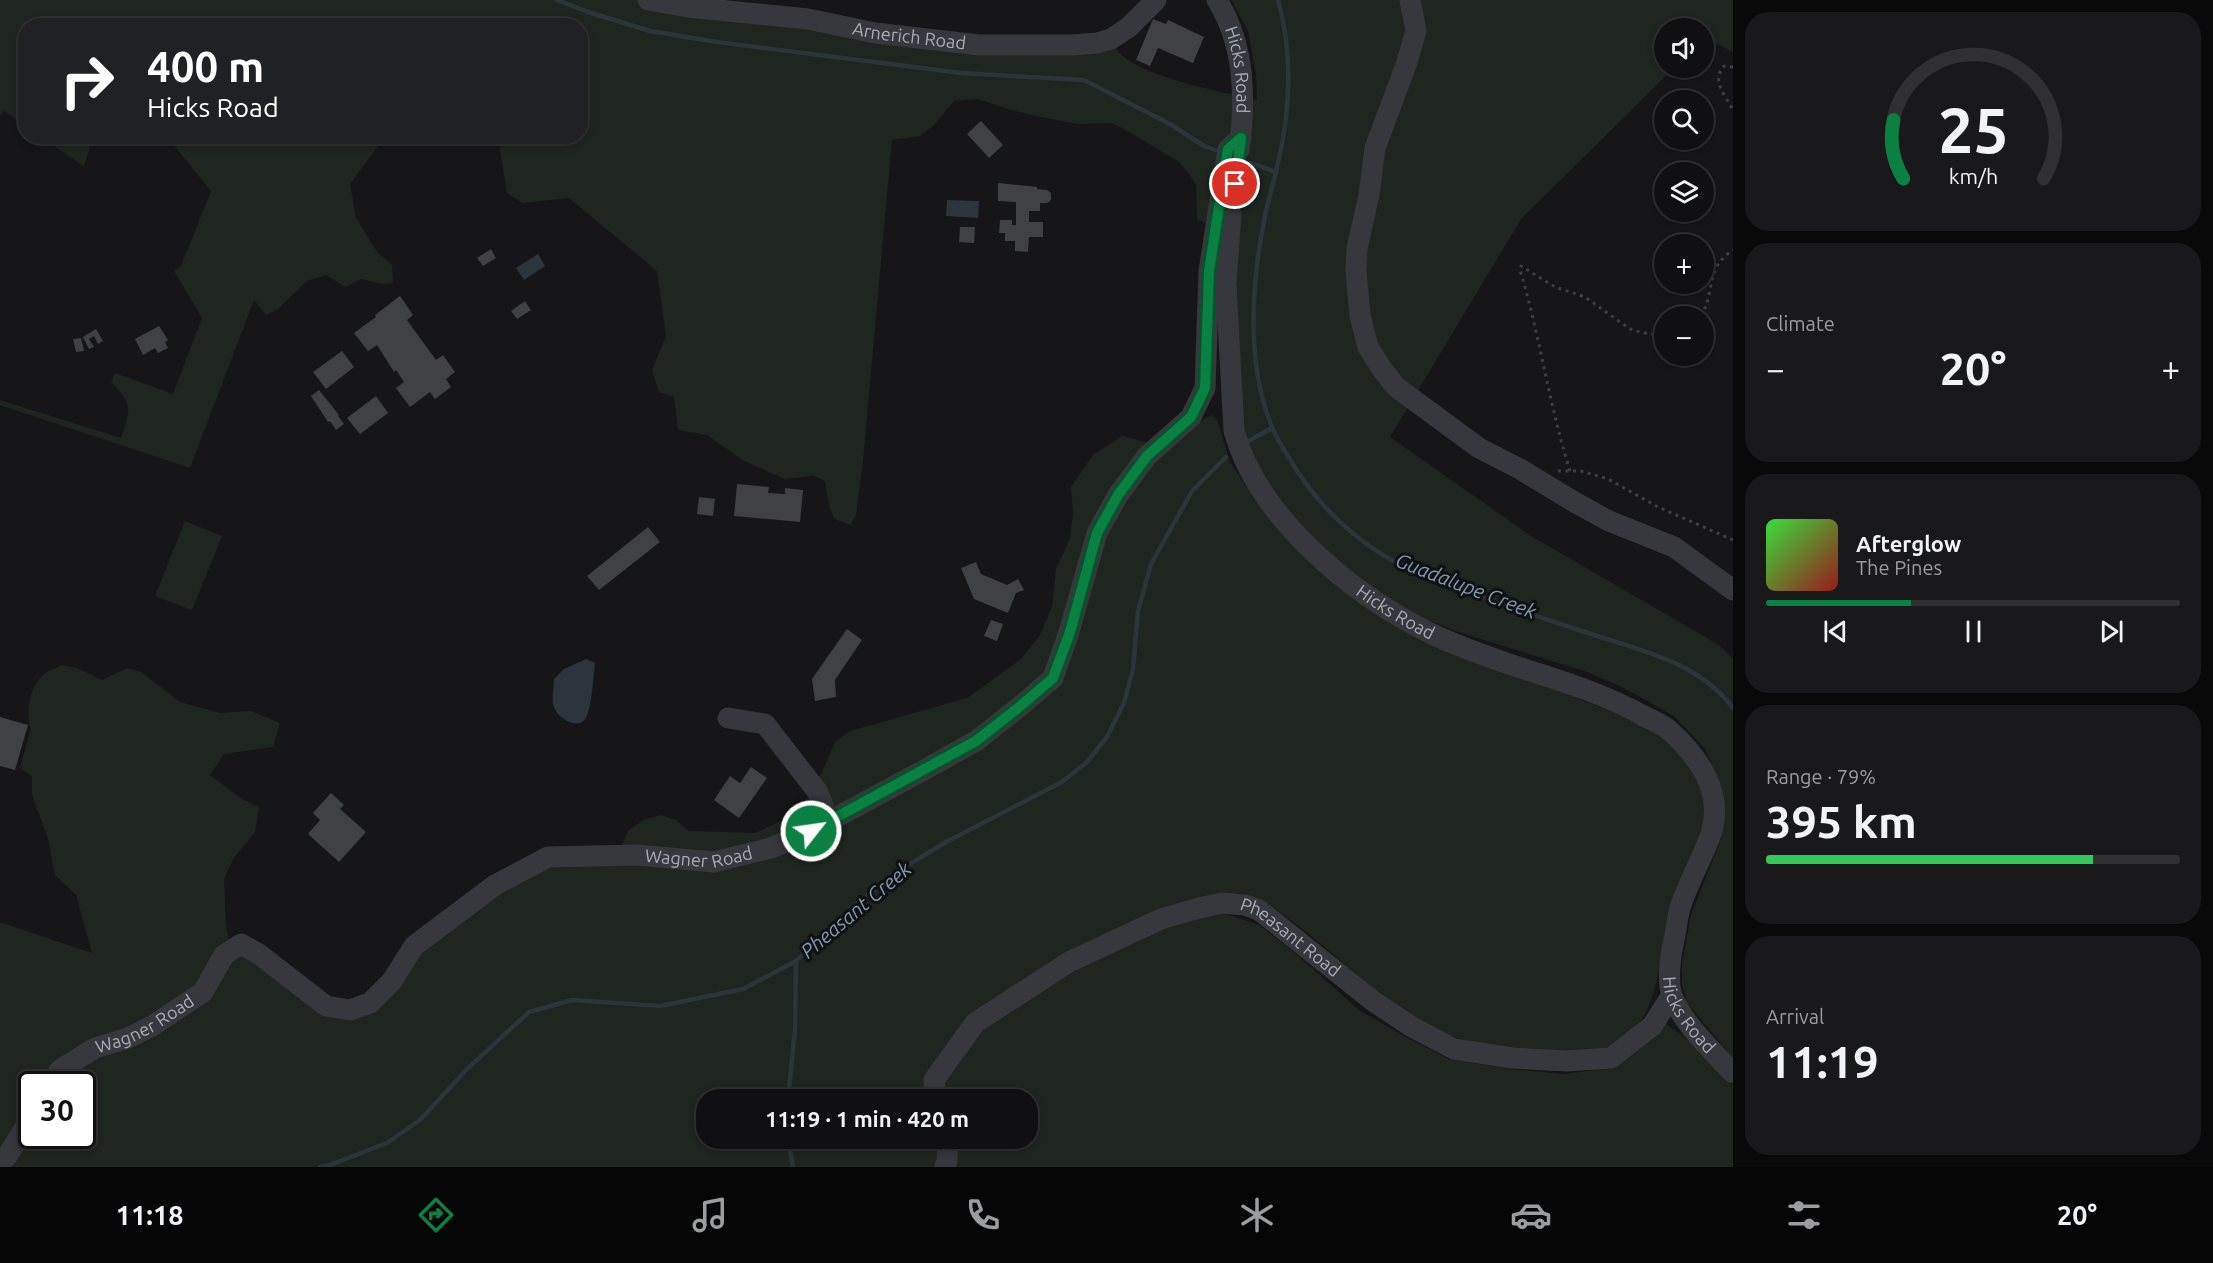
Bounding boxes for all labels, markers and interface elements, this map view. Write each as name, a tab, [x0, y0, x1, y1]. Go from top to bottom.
street label: Arnerich Road	[851, 18, 967, 52]
map controls	[1654, 18, 1714, 366]
button: sound	[1654, 18, 1714, 78]
street label: Hicks Road	[1222, 23, 1254, 114]
icon: right	[48, 42, 126, 120]
text: 400 m	[147, 43, 264, 90]
button: search	[1654, 90, 1714, 150]
text: Hicks Road	[147, 92, 279, 122]
text: 25	[1938, 95, 2008, 165]
pin	[1209, 158, 1260, 209]
button: layers	[1654, 162, 1714, 222]
text: km/h	[1948, 164, 1998, 188]
icon: arrive	[1218, 167, 1251, 200]
button: +	[1654, 234, 1714, 294]
button: −	[1654, 306, 1714, 366]
text: Climate	[1766, 312, 1835, 335]
text: 20°	[1940, 343, 2006, 394]
text: −	[1766, 350, 1785, 387]
text: +	[2161, 350, 2180, 387]
text: Afterglow	[1856, 531, 1961, 556]
water label: Guadalupe Creek	[1393, 548, 1541, 623]
text: The Pines	[1856, 556, 1942, 579]
street label: Hicks Road	[1353, 580, 1438, 643]
icon: previous	[1819, 615, 1852, 648]
icon: pause	[1957, 615, 1990, 648]
icon: next	[2095, 615, 2128, 648]
text: Range · 79%	[1766, 765, 1876, 788]
text: 395 km	[1766, 796, 1917, 847]
position arrow	[779, 799, 843, 863]
street label: Wagner Road	[644, 842, 754, 871]
water label: Pheasant Creek	[796, 856, 916, 962]
street label: Pheasant Road	[1238, 893, 1345, 980]
street label: Hicks Road	[1660, 976, 1720, 1057]
street label: Wagner Road	[93, 990, 197, 1056]
text: Arrival	[1766, 1005, 1824, 1028]
text: 11:19	[1766, 1036, 1879, 1087]
speed limit sign: 30	[18, 1071, 96, 1149]
text: 11:19 · 1 min · 420 m	[765, 1106, 969, 1131]
icon: directions	[415, 1194, 457, 1236]
icon: music	[689, 1194, 731, 1236]
icon: phone	[962, 1194, 1004, 1236]
icon: climate	[1236, 1194, 1278, 1236]
icon: car	[1510, 1194, 1552, 1236]
icon: filters	[1783, 1194, 1825, 1236]
text: 11:18	[116, 1200, 183, 1230]
text: 20°	[2057, 1200, 2097, 1230]

